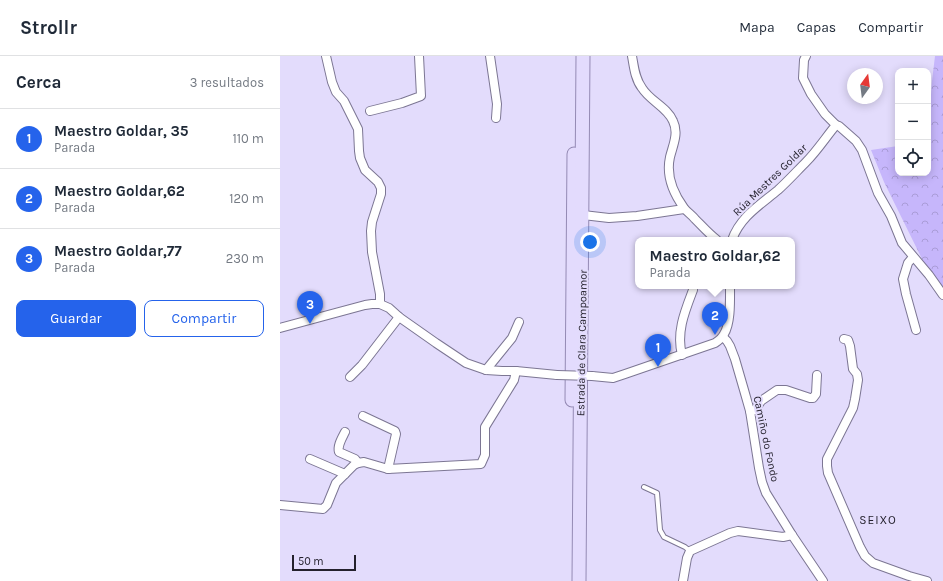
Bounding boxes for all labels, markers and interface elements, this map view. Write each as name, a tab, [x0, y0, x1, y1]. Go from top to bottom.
text: Strollr	[20, 17, 77, 39]
text: Mapa	[739, 19, 775, 36]
text: Capas	[797, 19, 836, 36]
text: Compartir	[858, 19, 923, 36]
north arrow	[847, 68, 883, 104]
map controls	[895, 68, 931, 176]
button: +	[895, 68, 931, 104]
text: Cerca	[16, 72, 61, 92]
text: 3 resultados	[190, 75, 264, 90]
button: −	[895, 104, 931, 140]
text: Maestro Goldar, 35	[54, 122, 189, 140]
text: 1	[27, 131, 31, 146]
text: 110 m	[232, 131, 264, 146]
text: Parada	[54, 140, 95, 155]
button: locate	[895, 140, 931, 176]
street label: Rúa Mestres Goldar	[730, 141, 810, 219]
text: Maestro Goldar,62	[54, 182, 185, 200]
text: 2	[25, 191, 33, 206]
text: 120 m	[229, 191, 264, 206]
text: Parada	[54, 200, 95, 215]
your location	[580, 232, 600, 252]
popup	[635, 237, 795, 289]
text: Maestro Goldar,77	[54, 242, 182, 260]
text: Maestro Goldar,62	[650, 247, 780, 265]
text: 3	[25, 251, 33, 266]
text: 230 m	[226, 251, 264, 266]
text: Parada	[54, 260, 95, 275]
text: Parada	[650, 265, 691, 280]
street label: Estrada de Clara Campoamor	[574, 270, 590, 416]
pin: 3	[297, 291, 323, 324]
button: Guardar	[16, 300, 136, 337]
button: Compartir	[144, 300, 264, 337]
pin: 2	[702, 302, 728, 335]
pin: 1	[645, 334, 671, 367]
street label: Camiño do Fondo	[751, 395, 781, 483]
district label: SEIXO	[859, 513, 897, 527]
scale bar	[292, 553, 356, 572]
text: 50 m	[298, 555, 324, 568]

